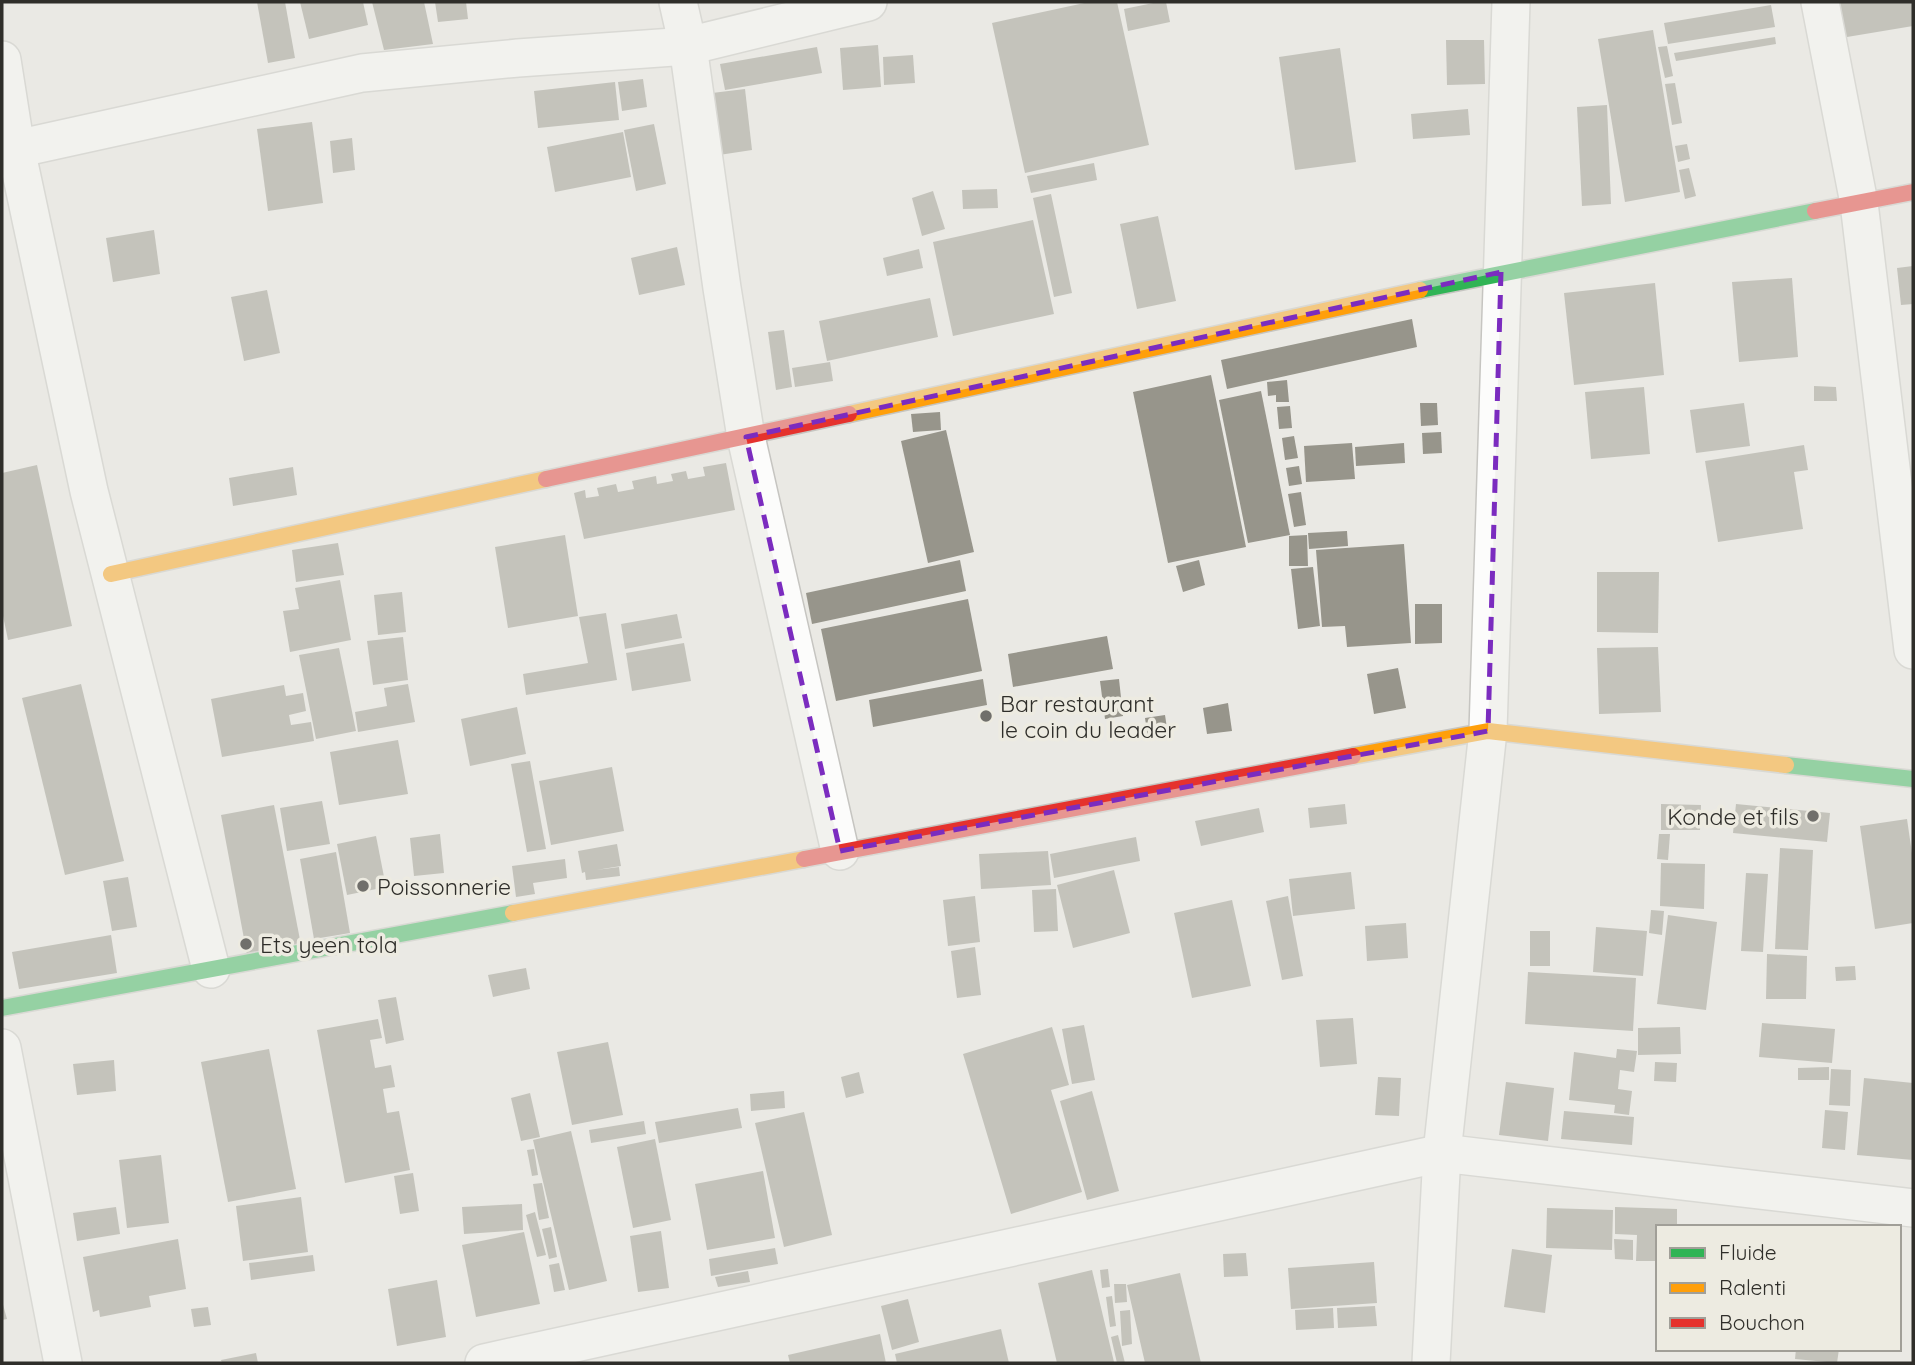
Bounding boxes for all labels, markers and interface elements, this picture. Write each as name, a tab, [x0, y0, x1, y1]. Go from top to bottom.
place label: Bar restaurant le coin du leader	[1000, 689, 1176, 744]
marker: Bar restaurant le coin du leader	[978, 708, 994, 724]
place label: Konde et fils	[1667, 802, 1799, 831]
marker: Konde et fils	[1805, 808, 1821, 824]
place label: Poissonnerie	[377, 872, 511, 901]
marker: Poissonnerie	[355, 878, 371, 894]
place label: Ets yeen tola	[260, 930, 398, 959]
marker: Ets yeen tola	[238, 936, 254, 952]
legend	[1656, 1225, 1901, 1351]
text: Fluide	[1719, 1239, 1777, 1265]
text: Ralenti	[1719, 1274, 1786, 1300]
text: Bouchon	[1719, 1309, 1805, 1335]

